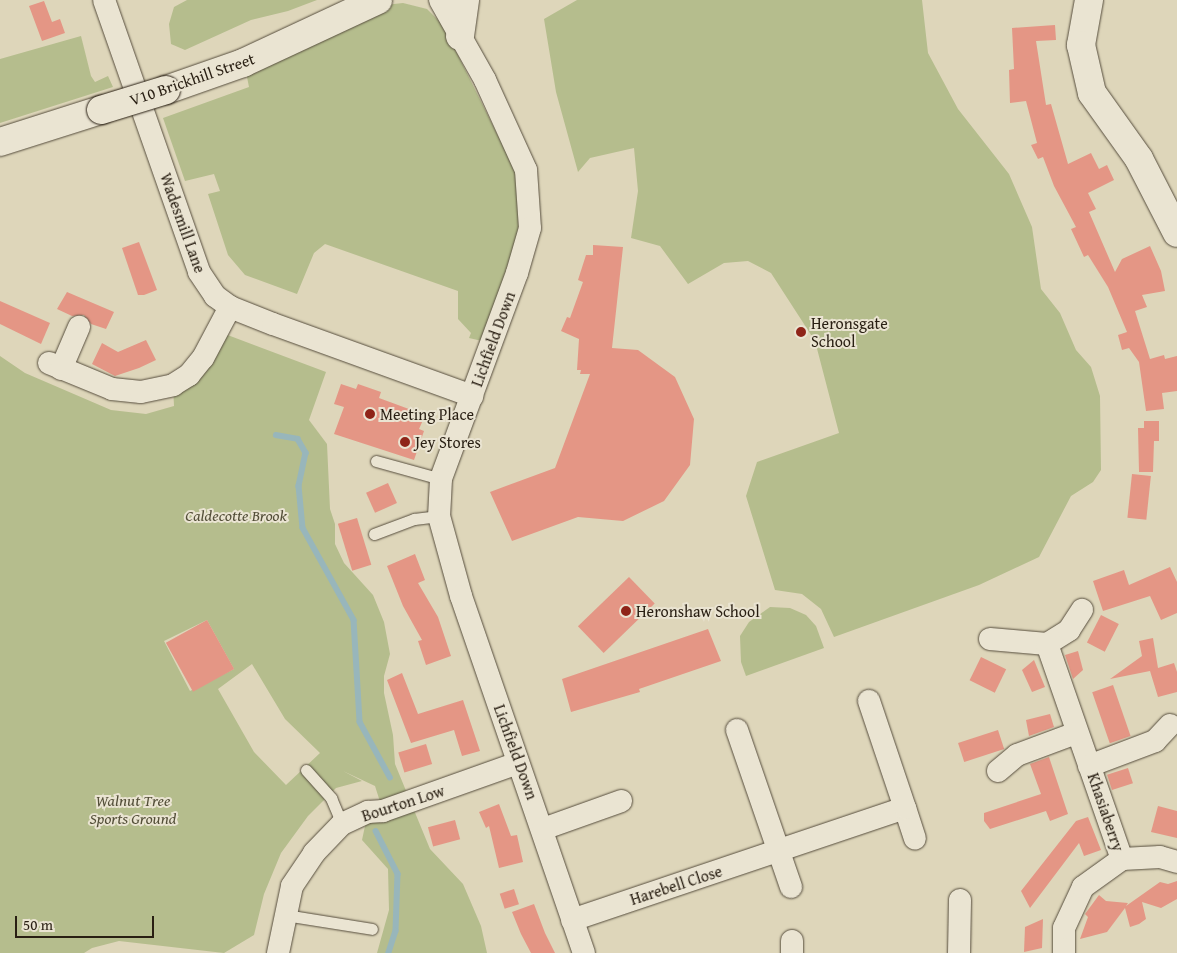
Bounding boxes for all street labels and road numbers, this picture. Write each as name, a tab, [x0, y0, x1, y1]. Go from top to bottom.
street label: V10 Brickhill Street	[127, 49, 257, 109]
street label: Wadesmill Lane	[156, 170, 210, 276]
street label: Lichfield Down	[467, 289, 519, 389]
street label: Lichfield Down	[490, 702, 542, 802]
street label: Khasiaberry	[1084, 770, 1128, 854]
street label: Bourton Low	[359, 781, 447, 825]
street label: Harebell Close	[628, 861, 724, 909]

